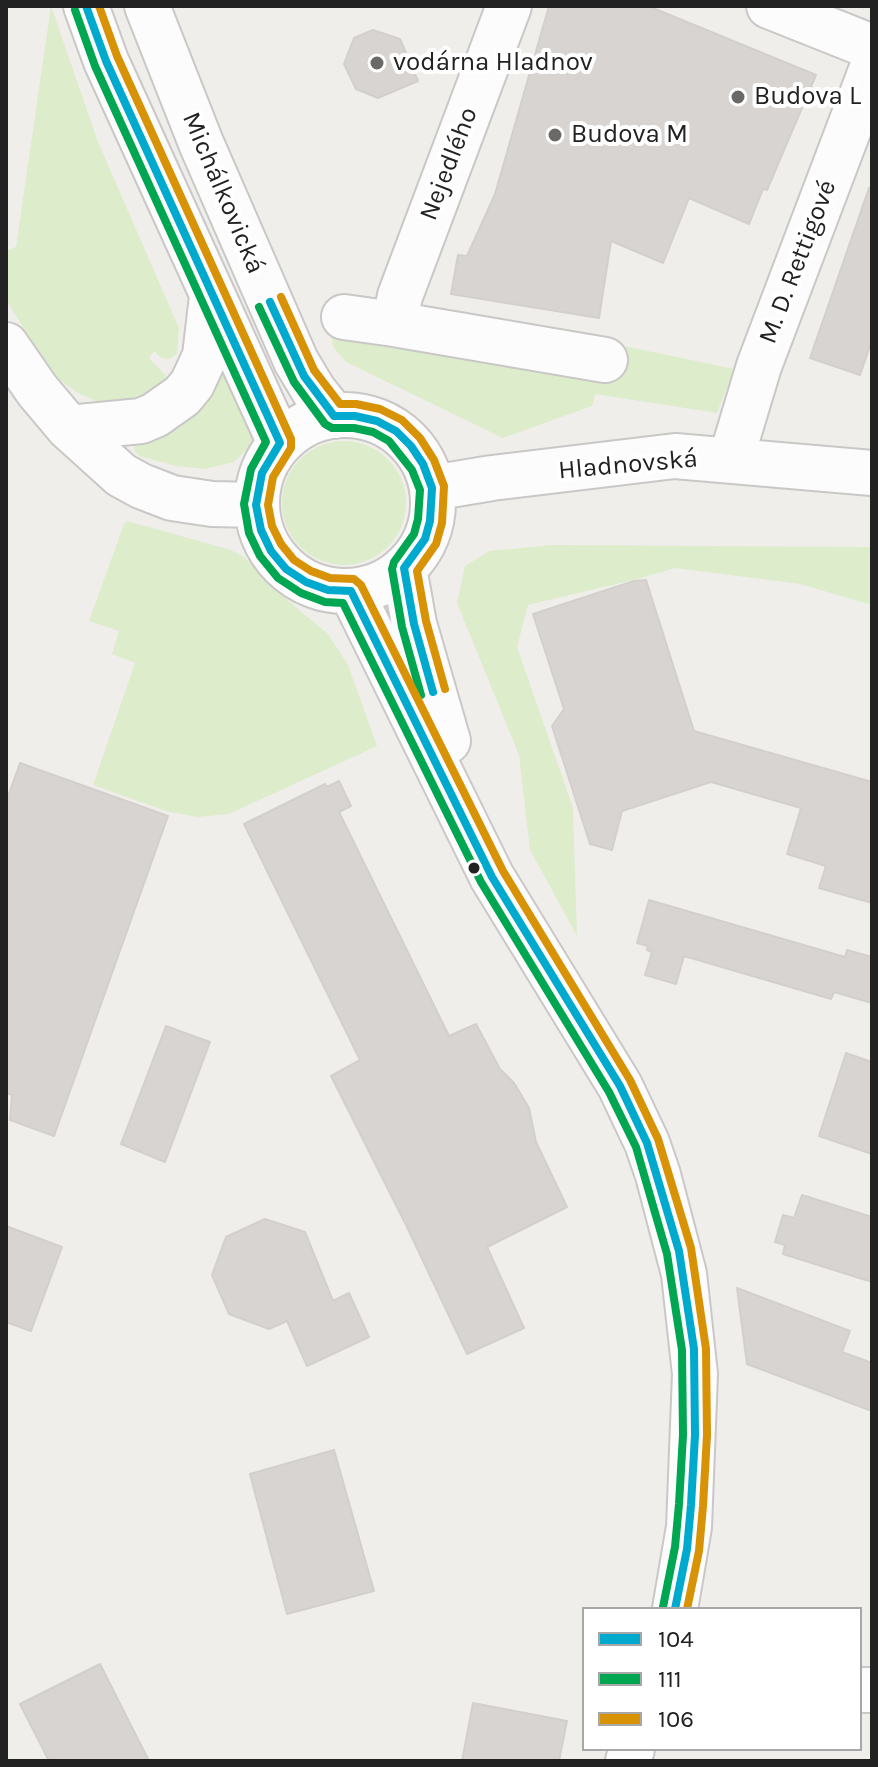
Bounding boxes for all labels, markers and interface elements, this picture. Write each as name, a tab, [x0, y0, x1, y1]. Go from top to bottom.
place label: vodárna Hladnov	[393, 47, 593, 79]
marker: vodárna Hladnov	[368, 54, 386, 72]
place label: Budova L	[754, 81, 861, 113]
marker: Budova L	[729, 88, 747, 106]
street label: Nejedlého	[413, 103, 485, 225]
street label: Michálkovická	[175, 108, 271, 278]
place label: Budova M	[571, 119, 688, 151]
marker: Budova M	[546, 126, 564, 144]
street label: M. D. Rettigové	[752, 176, 844, 348]
street label: Hladnovská	[557, 443, 699, 487]
unlabelled marker	[466, 860, 482, 876]
legend	[582, 1607, 862, 1751]
text: 104	[658, 1625, 694, 1653]
text: 111	[658, 1665, 682, 1693]
text: 106	[658, 1705, 694, 1733]

